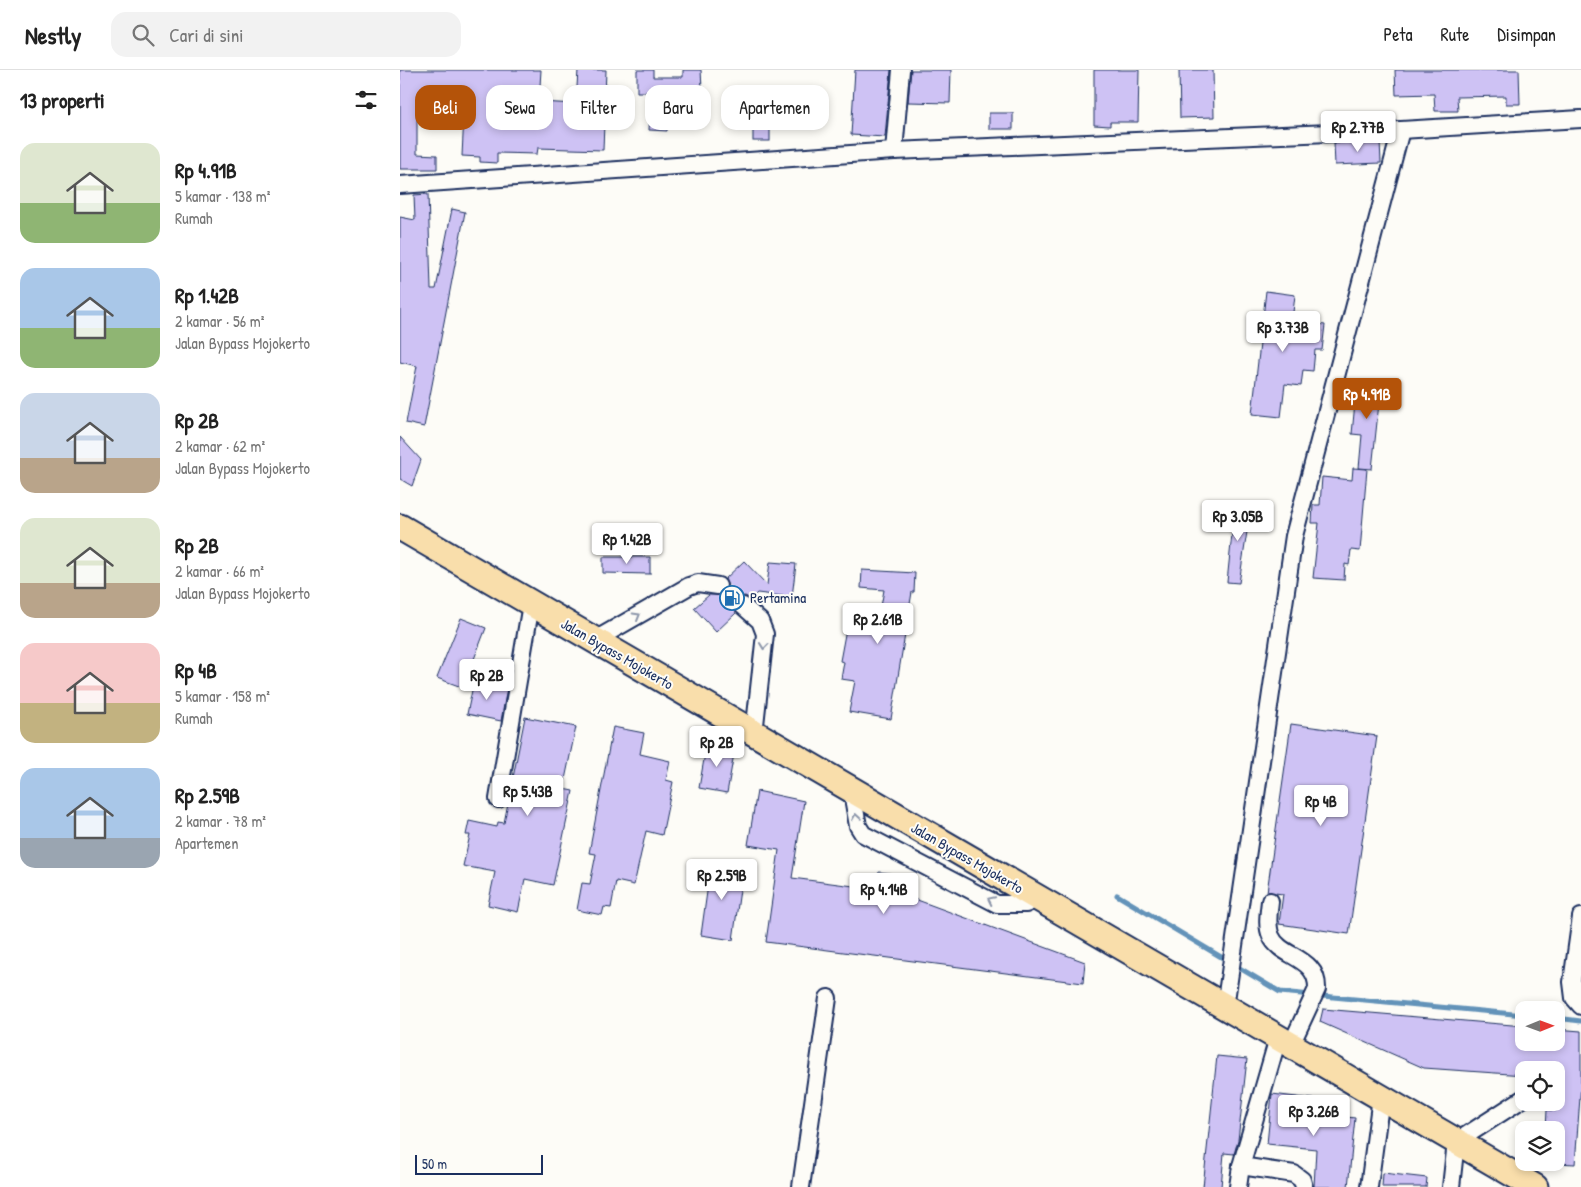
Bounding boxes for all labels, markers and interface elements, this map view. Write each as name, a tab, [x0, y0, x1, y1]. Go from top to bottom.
search box	[111, 12, 461, 57]
text: Nestly	[25, 19, 81, 51]
icon: search	[129, 21, 157, 49]
text: Cari di sini	[169, 22, 244, 48]
text: Peta	[1384, 22, 1413, 47]
text: Rute	[1441, 22, 1469, 47]
text: Disimpan	[1497, 22, 1556, 47]
chip: Beli	[415, 85, 476, 130]
chip: Sewa	[486, 85, 553, 130]
chip: Filter	[563, 85, 635, 130]
chip: Baru	[645, 85, 711, 130]
chip: Apartemen	[721, 85, 829, 130]
text: 13 properti	[20, 86, 105, 115]
icon: filters	[352, 86, 380, 114]
pin: Rp 2.77B	[1306, 111, 1410, 153]
text: Rp 2.77B	[1332, 116, 1384, 138]
text: Rp 4.91B	[175, 156, 237, 185]
icon: home	[60, 163, 120, 223]
text: 5 kamar · 138 m²	[175, 185, 270, 207]
text: Rumah	[175, 207, 213, 229]
text: Rp 1.42B	[175, 281, 239, 310]
icon: home	[60, 288, 120, 348]
text: 2 kamar · 56 m²	[175, 310, 264, 332]
pin: Rp 3.73B	[1231, 310, 1335, 353]
text: Rp 3.73B	[1257, 316, 1309, 338]
text: Jalan Bypass Mojokerto	[175, 332, 310, 354]
pin: Rp 4.91B	[1315, 378, 1419, 420]
text: Rp 4.91B	[1343, 383, 1391, 405]
text: Rp 2B	[175, 406, 219, 435]
icon: home	[60, 413, 120, 473]
text: 2 kamar · 62 m²	[175, 435, 265, 457]
text: Jalan Bypass Mojokerto	[175, 457, 310, 479]
pin: Rp 3.05B	[1186, 500, 1290, 542]
text: Rp 3.05B	[1213, 505, 1263, 527]
pin: Rp 1.42B	[575, 522, 679, 565]
text: Rp 1.42B	[603, 528, 651, 550]
text: Rp 2B	[175, 531, 219, 560]
icon: home	[60, 538, 120, 598]
text: 2 kamar · 66 m²	[175, 560, 264, 582]
text: Jalan Bypass Mojokerto	[175, 582, 310, 604]
fuel station icon: Pertamina	[719, 585, 745, 611]
place label: Pertamina	[750, 587, 806, 608]
pin: Rp 2.61B	[826, 602, 930, 645]
text: Rp 2.61B	[853, 608, 903, 630]
one-way arrow	[631, 612, 640, 622]
street label: Jalan Bypass Mojokerto	[557, 613, 677, 694]
one-way arrow	[759, 643, 770, 651]
text: Rp 4B	[175, 656, 217, 685]
pin: Rp 2B	[452, 658, 522, 701]
icon: home	[60, 663, 120, 723]
text: Rp 2B	[470, 664, 504, 686]
text: 5 kamar · 158 m²	[175, 685, 270, 707]
text: Rumah	[175, 707, 213, 729]
pin: Rp 2B	[682, 726, 752, 768]
text: Rp 2B	[700, 731, 734, 753]
pin: Rp 5.43B	[476, 774, 580, 817]
text: Rp 5.43B	[503, 780, 553, 802]
text: Rp 2.59B	[175, 781, 240, 810]
pin: Rp 4B	[1286, 784, 1356, 827]
icon: home	[60, 788, 120, 848]
text: Rp 4B	[1305, 790, 1337, 812]
text: 2 kamar · 78 m²	[175, 810, 266, 832]
one-way arrow	[852, 813, 862, 821]
street label: Jalan Bypass Mojokerto	[907, 817, 1027, 898]
text: Apartemen	[175, 832, 238, 854]
pin: Rp 2.59B	[670, 858, 774, 901]
text: Rp 2.59B	[697, 864, 747, 886]
pin: Rp 4.14B	[832, 872, 936, 915]
text: Rp 4.14B	[860, 878, 908, 900]
one-way arrow	[987, 896, 996, 906]
north arrow	[1515, 1001, 1565, 1051]
map controls	[1515, 1001, 1565, 1171]
button: locate	[1515, 1061, 1565, 1111]
pin: Rp 3.26B	[1262, 1094, 1366, 1137]
text: Rp 3.26B	[1289, 1100, 1339, 1122]
button: layers	[1515, 1121, 1565, 1171]
scale bar	[415, 1152, 542, 1175]
text: 50 m	[422, 1154, 447, 1173]

